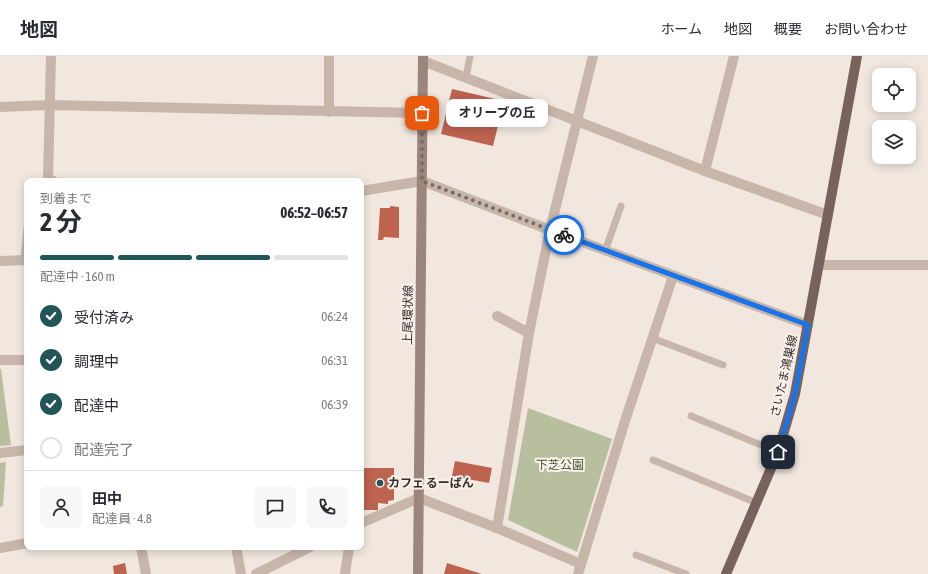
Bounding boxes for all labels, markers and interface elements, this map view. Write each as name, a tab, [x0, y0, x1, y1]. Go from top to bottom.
text: 地図	[20, 18, 58, 40]
text: ホーム	[660, 21, 702, 37]
text: 地図	[724, 21, 752, 37]
text: 概要	[774, 21, 802, 37]
text: お問い合わせ	[824, 21, 908, 37]
map controls	[872, 68, 916, 164]
button: locate	[872, 68, 916, 112]
pin	[405, 96, 439, 130]
callout: オリーブの丘	[446, 99, 548, 127]
icon: bag	[411, 102, 433, 124]
text: オリーブの丘	[458, 105, 536, 120]
button: layers	[872, 120, 916, 164]
text: 到着まで	[40, 191, 92, 206]
text: 06:52–06:57	[280, 204, 348, 221]
text: 2 分	[40, 207, 82, 237]
courier	[544, 215, 584, 255]
icon: bike	[553, 224, 575, 246]
text: 配達中 · 160 m	[40, 269, 115, 284]
street label: 上尾環状線	[400, 285, 416, 345]
icon: check	[40, 305, 62, 327]
text: 受付済み	[74, 309, 134, 326]
text: 06:24	[321, 309, 348, 324]
street label: さいたま鴻巣線	[768, 334, 800, 418]
icon: check	[40, 349, 62, 371]
text: 調理中	[74, 353, 119, 370]
text: 06:31	[321, 353, 348, 368]
icon: check	[40, 393, 62, 415]
text: 配達中	[74, 397, 119, 414]
text: 06:39	[321, 397, 348, 412]
pin	[761, 435, 795, 469]
text: 配達完了	[74, 441, 134, 458]
icon: home	[767, 441, 789, 463]
park label: 下芝公園	[536, 458, 584, 472]
place label: カフェ るーぱん	[388, 476, 474, 490]
marker: カフェ るーぱん	[375, 478, 385, 488]
button: person	[40, 486, 82, 528]
button: chat	[254, 486, 296, 528]
button: phone	[306, 486, 348, 528]
text: 田中	[92, 490, 122, 507]
text: 配達員 · 4.8	[92, 511, 152, 526]

